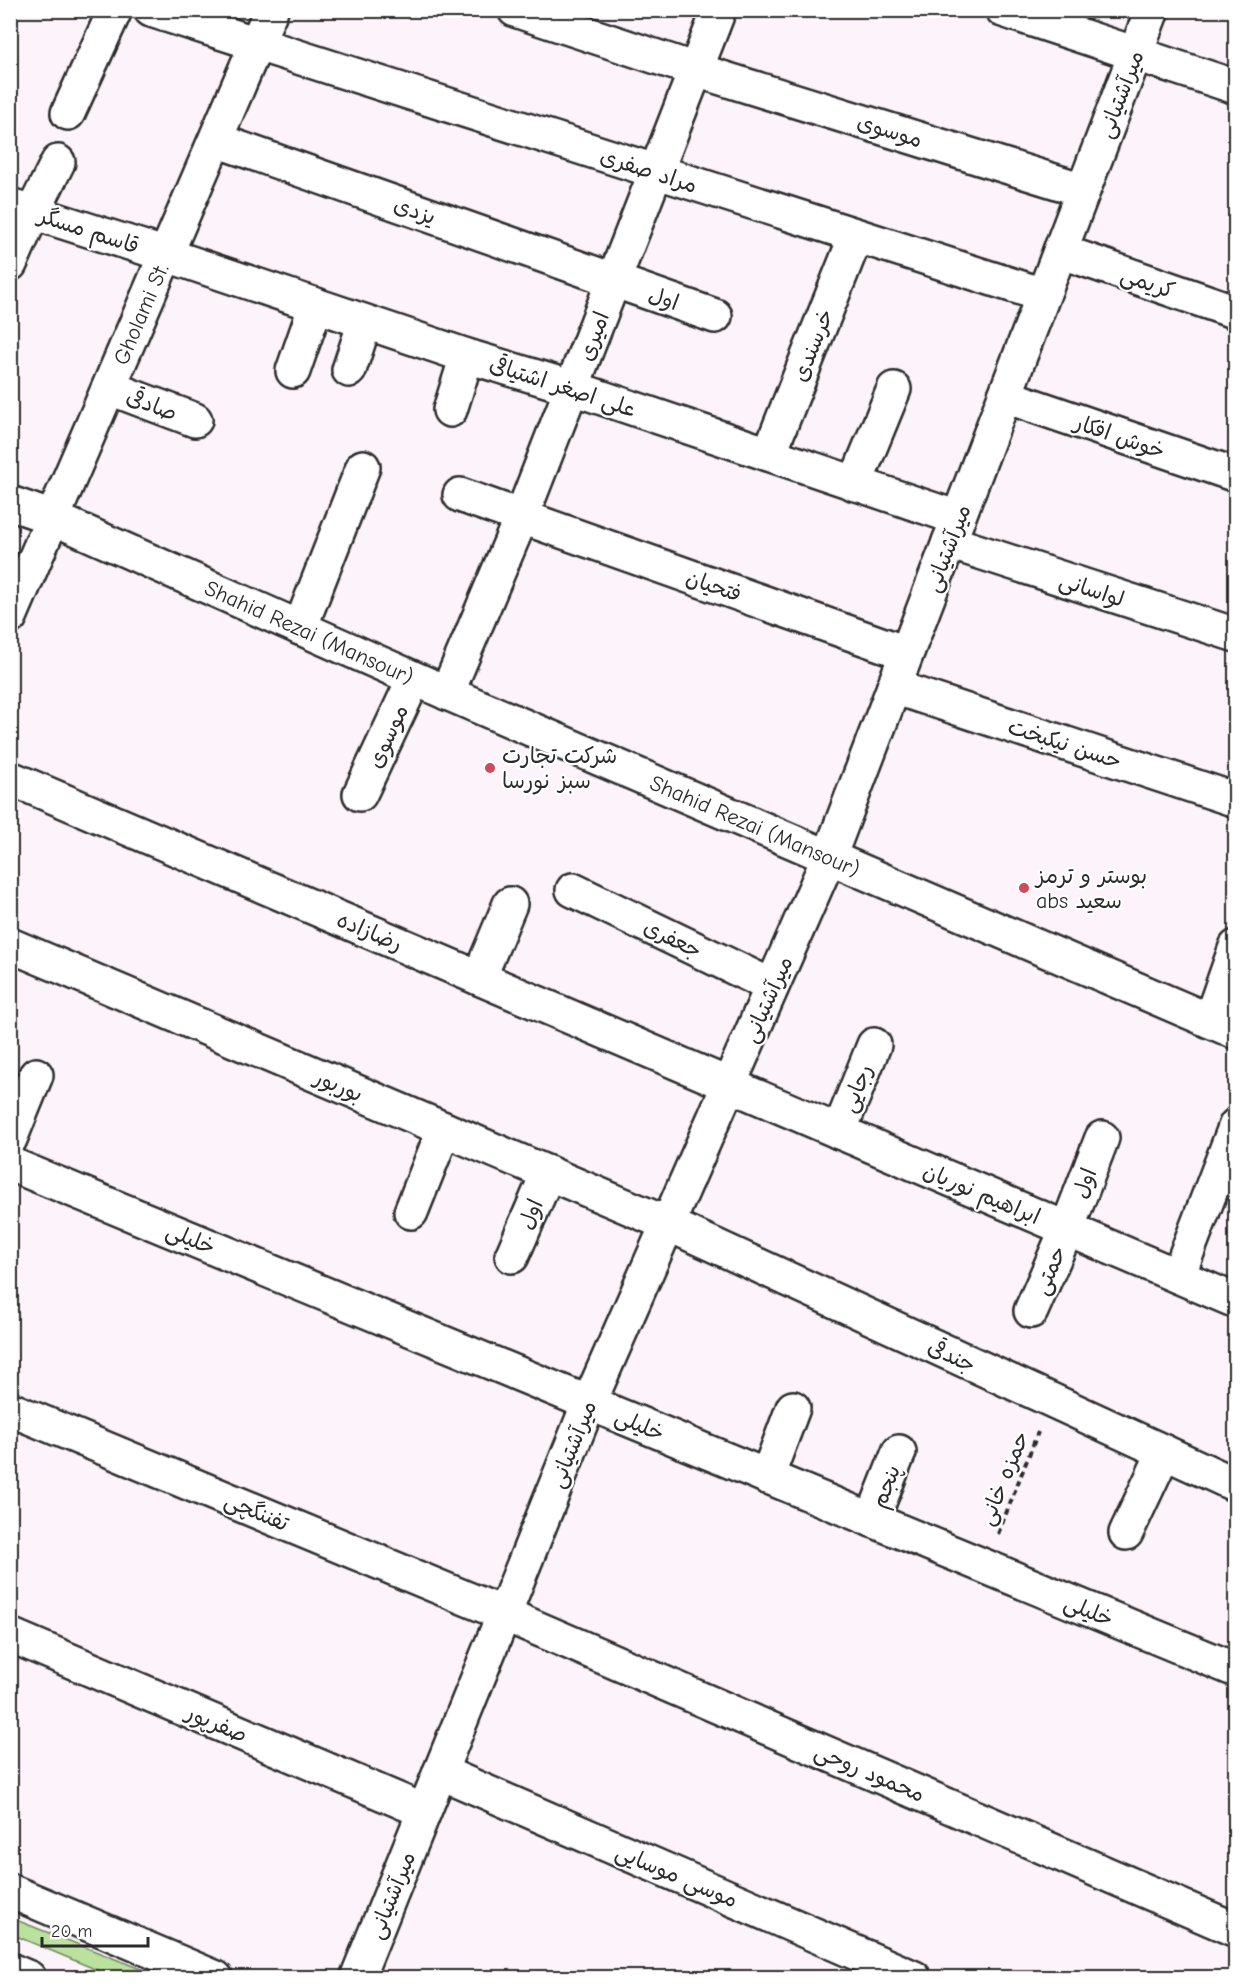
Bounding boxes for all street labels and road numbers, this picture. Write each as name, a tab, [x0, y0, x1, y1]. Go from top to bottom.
street label: میرآشتیانی	[1092, 47, 1150, 142]
street label: موسوی	[854, 109, 926, 153]
street label: مراد صفری	[597, 143, 700, 199]
street label: یزدی	[390, 192, 439, 230]
street label: قاسم مسگر	[32, 202, 142, 262]
street label: Gholami St.	[108, 260, 175, 369]
street label: کریمی	[1117, 262, 1178, 305]
street label: اول	[645, 282, 682, 316]
street label: خرسندی	[787, 305, 839, 386]
street label: امیری	[573, 308, 615, 365]
street label: علی اصغر اشتیاقی	[486, 350, 639, 424]
street label: صادقی	[122, 382, 181, 426]
street label: خوش افکار	[1069, 409, 1168, 465]
street label: میرآشتیانی	[919, 501, 977, 596]
street label: فتحیان	[683, 564, 745, 608]
street label: لواسانی	[1056, 567, 1127, 614]
street label: Shahid Rezai (Mansour)	[200, 575, 417, 690]
street label: موسوی	[362, 701, 414, 772]
street label: حسن نیکبخت	[1005, 713, 1125, 775]
street label: Shahid Rezai (Mansour)	[646, 770, 864, 883]
street label: رضازاده	[333, 907, 406, 957]
street label: جعفری	[639, 914, 706, 964]
street label: میرآشتیانی	[737, 952, 799, 1047]
street label: رجایی	[836, 1060, 879, 1117]
street label: بوربور	[309, 1063, 367, 1108]
street label: ابراهیم نوریان	[918, 1158, 1044, 1233]
street label: اول	[1067, 1165, 1103, 1202]
street label: اول	[513, 1195, 549, 1234]
street label: خلیلی	[162, 1217, 219, 1261]
street label: حمتی	[1028, 1242, 1073, 1299]
street label: جندقی	[923, 1333, 980, 1378]
street label: میرآشتیانی	[544, 1397, 603, 1492]
street label: خلیلی	[611, 1403, 668, 1448]
street label: حمزه خانی	[973, 1427, 1036, 1530]
street label: پنجم	[866, 1461, 909, 1513]
street label: تفننگچی	[220, 1487, 293, 1538]
street label: خلیلی	[1060, 1589, 1117, 1633]
street label: صفرپور	[180, 1699, 251, 1749]
street label: محمود روحی	[810, 1738, 929, 1809]
street label: موسی موسایی	[611, 1839, 742, 1914]
street label: میرآشتیانی	[363, 1848, 422, 1943]

